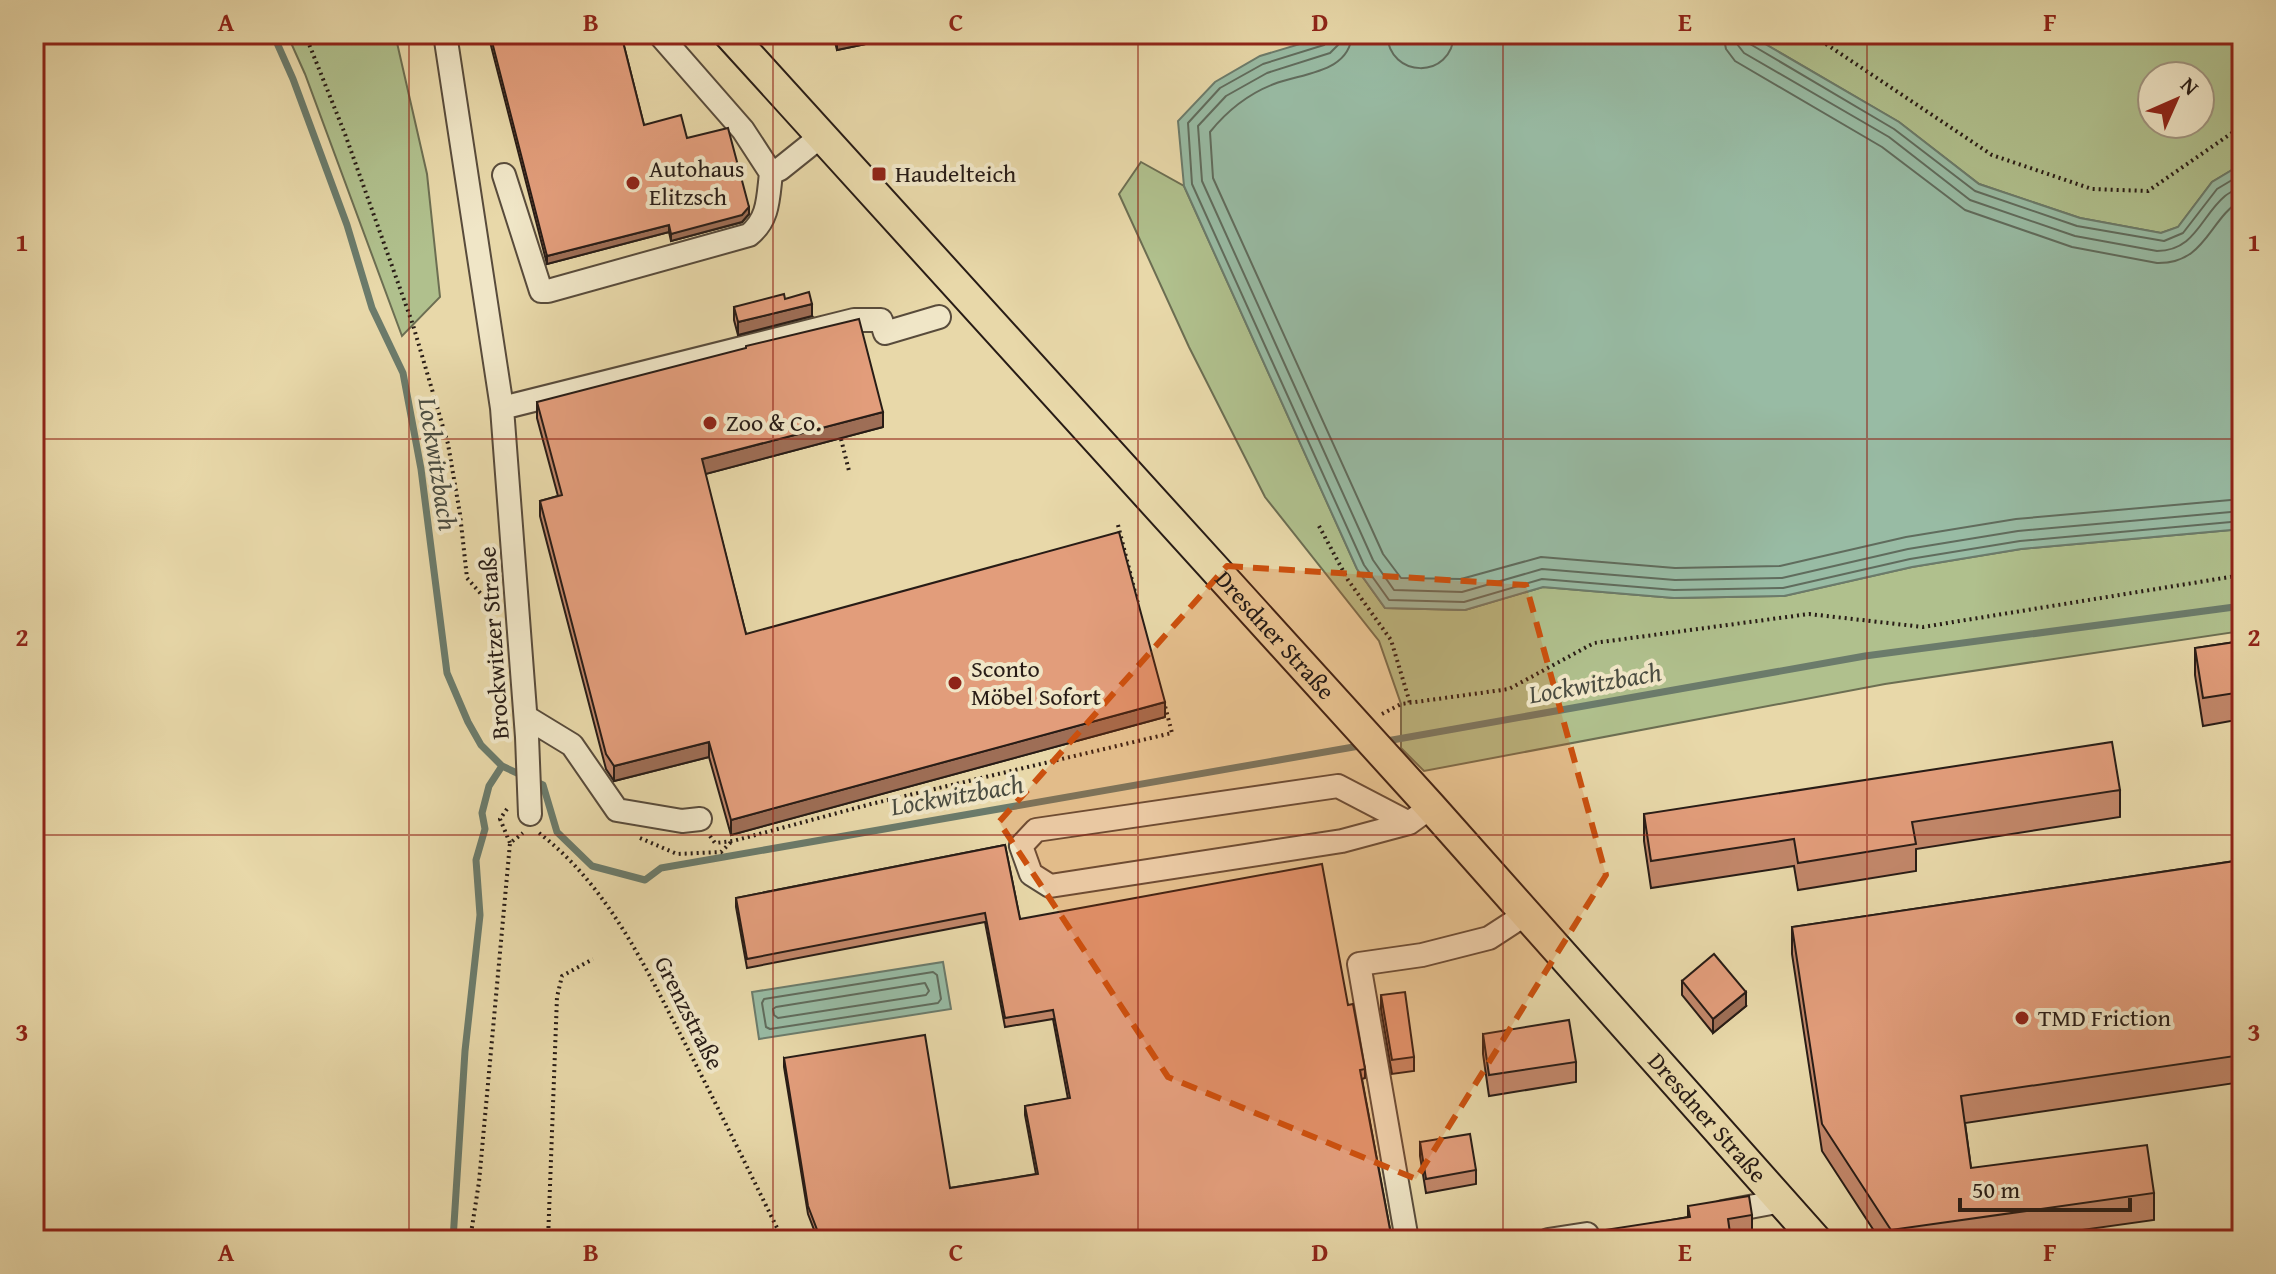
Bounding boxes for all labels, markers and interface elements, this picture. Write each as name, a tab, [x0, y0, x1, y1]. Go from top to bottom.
text: A	[218, 2, 235, 41]
text: B	[583, 2, 599, 41]
text: C	[949, 2, 963, 41]
text: D	[1312, 2, 1328, 41]
text: E	[1678, 2, 1692, 41]
text: F	[2043, 2, 2057, 41]
north arrow	[2136, 60, 2216, 140]
text: N	[2174, 69, 2207, 103]
place label: Autohaus Elitzsch	[649, 151, 745, 214]
place label: Haudelteich	[895, 156, 1017, 191]
marker: Haudelteich	[870, 165, 888, 183]
marker: Autohaus Elitzsch	[624, 174, 642, 192]
text: 1	[15, 222, 29, 261]
text: 1	[2247, 222, 2261, 261]
water label: Lockwitzbach	[409, 394, 468, 533]
place label: Zoo & Co.	[726, 405, 821, 440]
marker: Zoo & Co.	[701, 414, 719, 432]
street label: Brockwitzer Straße	[469, 545, 518, 741]
street label: Dresdner Straße	[1207, 562, 1343, 707]
text: 2	[15, 617, 29, 656]
text: 2	[2247, 617, 2261, 656]
place label: Sconto Möbel Sofort	[971, 651, 1101, 714]
water label: Lockwitzbach	[1524, 652, 1664, 714]
marker: Sconto Möbel Sofort	[946, 674, 964, 692]
water label: Lockwitzbach	[886, 764, 1026, 826]
street label: Grenzstraße	[646, 950, 733, 1076]
place label: TMD Friction	[2038, 1000, 2171, 1035]
marker: TMD Friction	[2013, 1009, 2031, 1027]
text: 3	[15, 1012, 29, 1051]
text: 3	[2247, 1012, 2261, 1051]
street label: Dresdner Straße	[1640, 1044, 1775, 1190]
scale bar	[1960, 1162, 2130, 1212]
text: 50 m	[1972, 1172, 2020, 1207]
text: A	[218, 1232, 235, 1271]
text: B	[583, 1232, 599, 1271]
text: C	[949, 1232, 963, 1271]
text: D	[1312, 1232, 1328, 1271]
text: E	[1678, 1232, 1692, 1271]
text: F	[2043, 1232, 2057, 1271]

